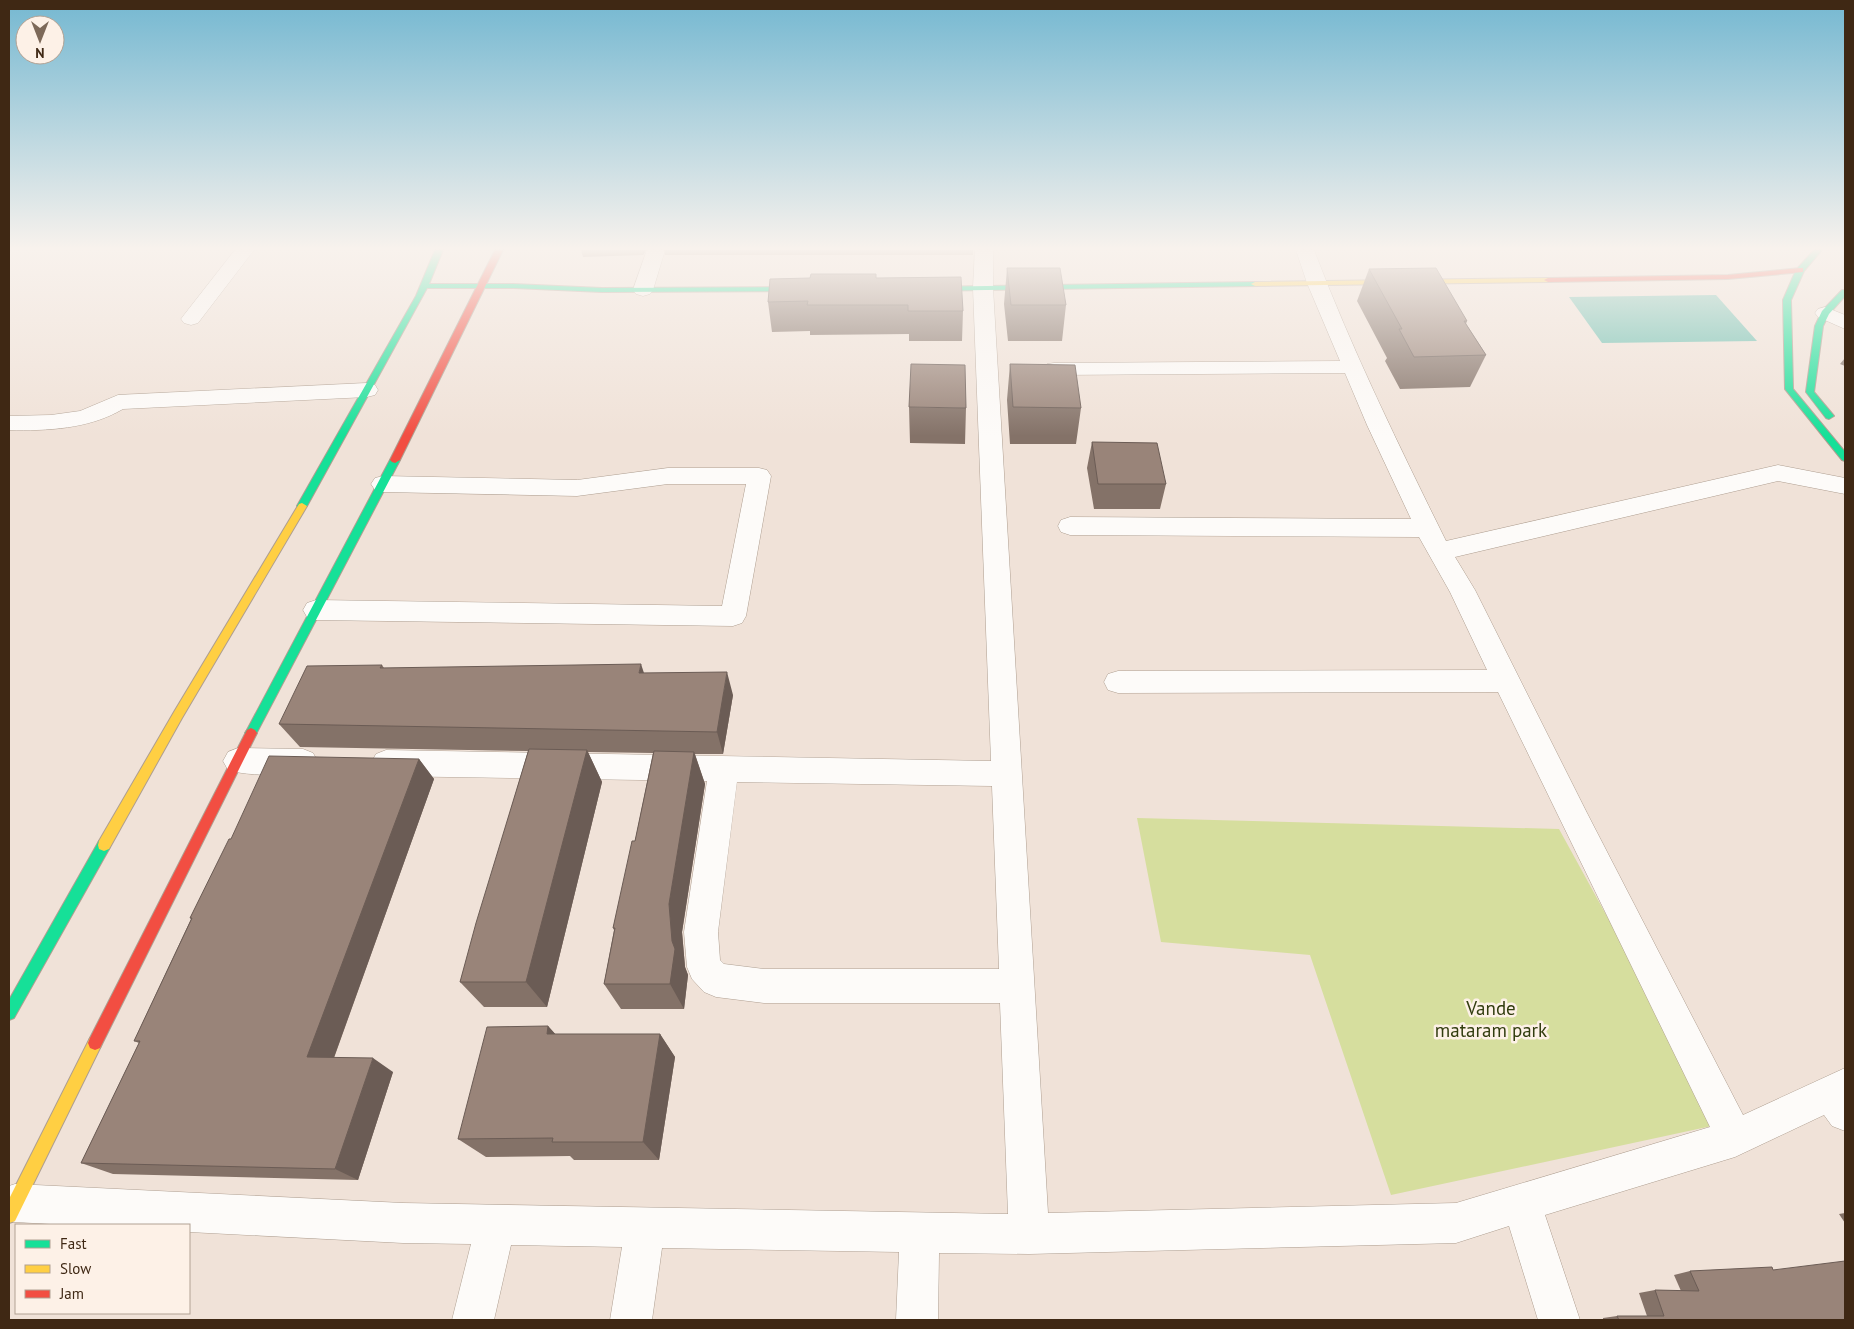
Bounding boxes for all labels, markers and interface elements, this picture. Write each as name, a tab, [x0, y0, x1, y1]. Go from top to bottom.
north arrow	[15, 15, 65, 65]
text: N	[35, 44, 45, 62]
park label: Vande mataram park	[1435, 996, 1547, 1042]
legend	[15, 1224, 190, 1314]
text: Fast	[60, 1234, 87, 1253]
text: Slow	[60, 1259, 91, 1278]
text: Jam	[59, 1284, 84, 1303]

